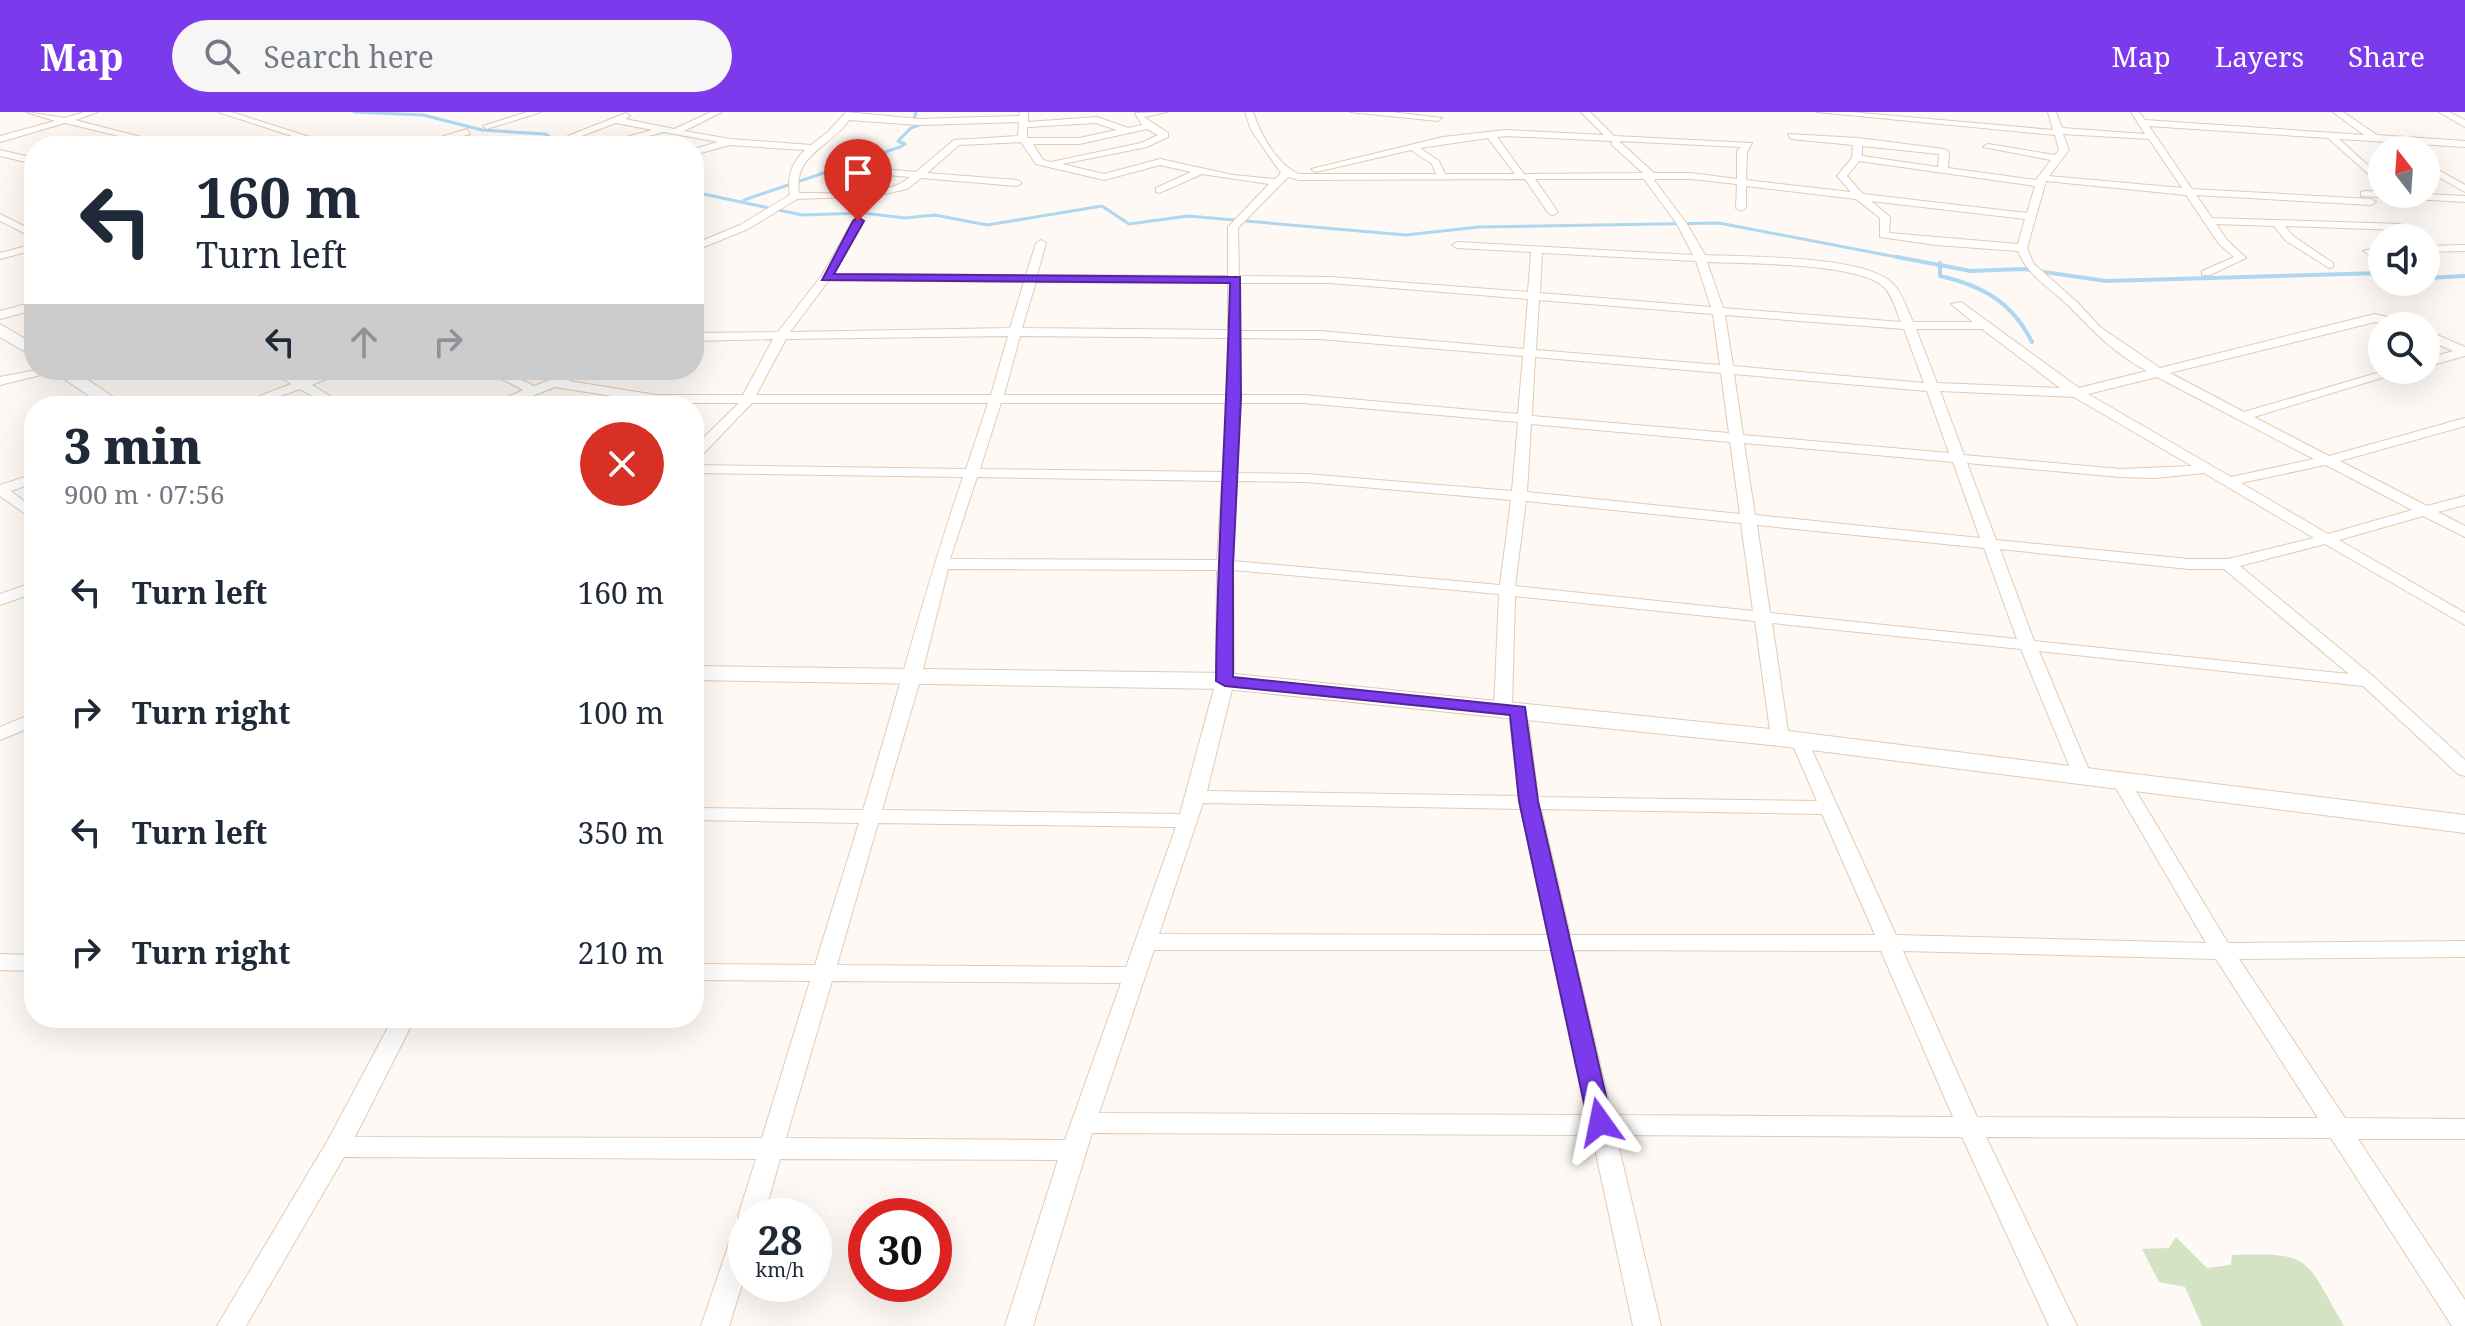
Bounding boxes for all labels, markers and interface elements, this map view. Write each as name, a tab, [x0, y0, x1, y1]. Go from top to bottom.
search box	[172, 20, 732, 92]
text: Map	[40, 30, 124, 82]
icon: search	[200, 34, 244, 78]
text: Search here	[264, 36, 434, 77]
text: Map	[2112, 37, 2171, 75]
text: Layers	[2215, 37, 2304, 75]
text: Share	[2348, 37, 2425, 75]
north arrow	[2368, 136, 2440, 208]
map controls	[2368, 136, 2440, 384]
pin	[824, 139, 892, 221]
icon: arrive	[836, 151, 880, 195]
text: 160 m	[196, 158, 361, 234]
icon: left	[64, 168, 168, 272]
button: sound	[2368, 224, 2440, 296]
text: Turn left	[196, 230, 347, 279]
button: search	[2368, 312, 2440, 384]
icon: left	[258, 320, 302, 364]
icon: ahead	[342, 320, 386, 364]
icon: right	[426, 320, 470, 364]
text: 3 min	[64, 413, 202, 478]
button: close	[580, 422, 664, 506]
text: 900 m · 07:56	[64, 476, 225, 512]
icon: left	[64, 570, 108, 614]
text: Turn left	[132, 572, 267, 613]
text: 160 m	[578, 572, 664, 613]
icon: right	[64, 690, 108, 734]
text: Turn right	[132, 692, 290, 733]
text: 100 m	[578, 692, 664, 733]
icon: left	[64, 810, 108, 854]
text: Turn left	[132, 812, 267, 853]
text: 350 m	[578, 812, 664, 853]
icon: right	[64, 930, 108, 974]
text: Turn right	[132, 932, 290, 973]
text: 210 m	[578, 932, 664, 973]
position arrow	[1558, 1080, 1642, 1164]
speed limit sign: 30	[848, 1198, 952, 1302]
text: 28	[757, 1212, 803, 1267]
text: km/h	[755, 1256, 805, 1283]

